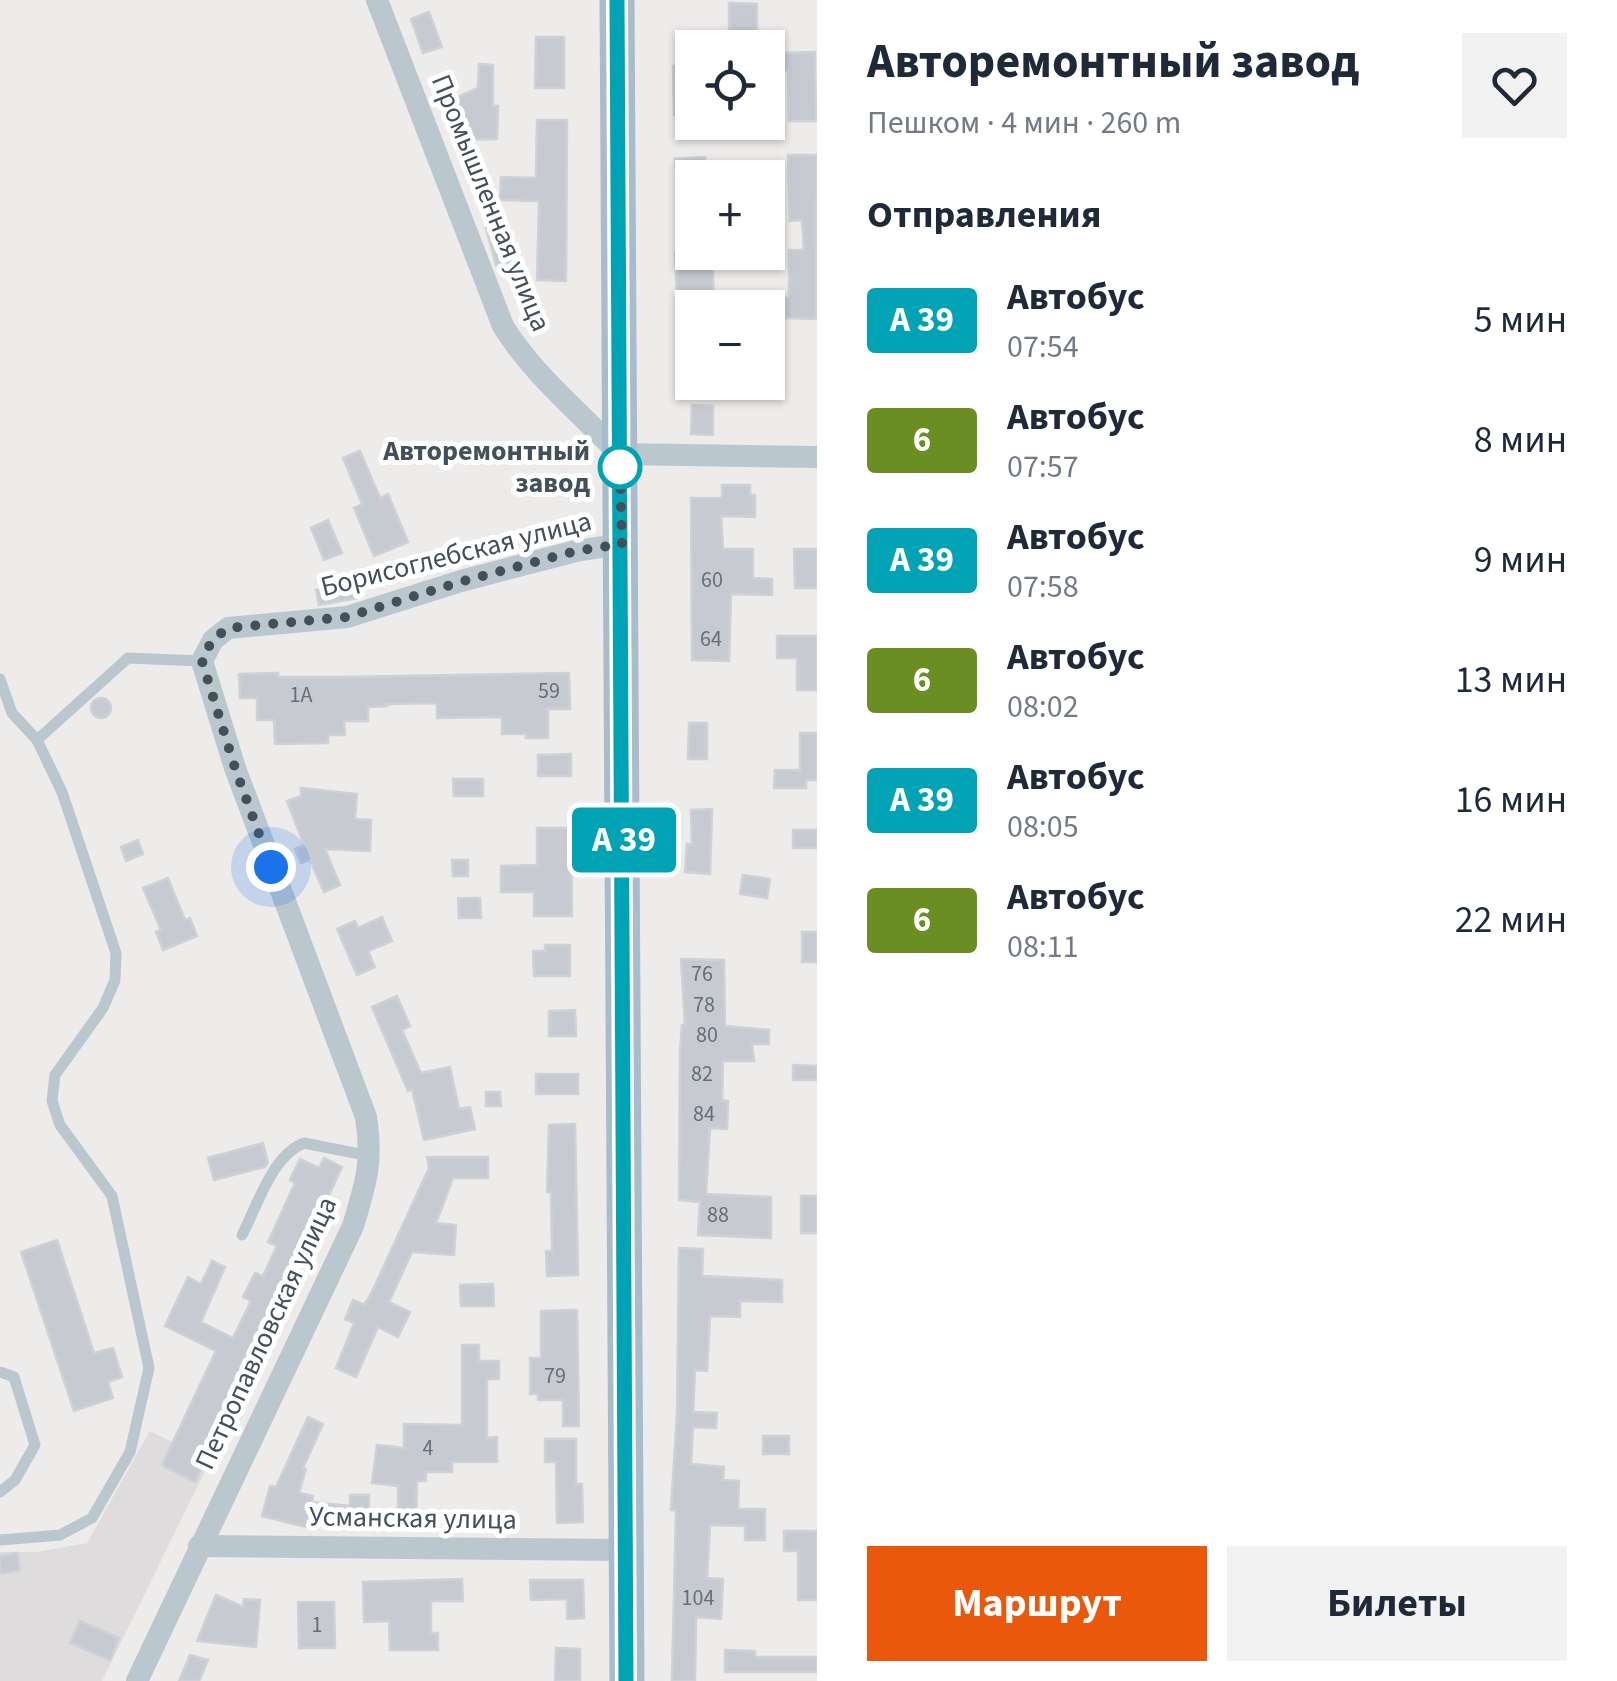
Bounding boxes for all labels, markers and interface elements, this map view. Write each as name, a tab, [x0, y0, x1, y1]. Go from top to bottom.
text: Авторемонтный завод	[867, 28, 1359, 96]
map controls	[675, 30, 785, 400]
button: locate	[675, 30, 785, 140]
button: heart	[1462, 33, 1567, 138]
street label: Промышленная улица	[421, 68, 561, 338]
text: Пешком · 4 мин · 260 m	[867, 100, 1181, 146]
button: +	[675, 160, 785, 270]
text: Отправления	[867, 188, 1101, 242]
text: Автобус	[1007, 270, 1145, 324]
button: −	[675, 290, 785, 400]
text: 5 мин	[1474, 293, 1567, 347]
text: А 39	[890, 295, 954, 345]
text: 07:54	[1007, 324, 1079, 370]
text: Автобус	[1007, 390, 1145, 444]
text: 8 мин	[1474, 413, 1567, 467]
text: 6	[913, 415, 931, 465]
place label: Авторемонтный завод	[382, 431, 591, 503]
text: 07:57	[1007, 444, 1079, 490]
marker: Авторемонтный завод	[599, 446, 641, 488]
street label: Борисоглебская улица	[316, 501, 596, 607]
text: Автобус	[1007, 510, 1145, 564]
text: 9 мин	[1474, 533, 1567, 587]
text: А 39	[890, 535, 954, 585]
house number: 60	[701, 564, 723, 596]
text: 07:58	[1007, 564, 1079, 610]
house number: 64	[700, 623, 722, 655]
text: Автобус	[1007, 630, 1145, 684]
text: 13 мин	[1455, 653, 1567, 707]
text: 6	[913, 655, 931, 705]
house number: 59	[538, 675, 560, 707]
house number: 1А	[290, 679, 312, 711]
text: 08:02	[1007, 684, 1079, 730]
text: Автобус	[1007, 750, 1145, 804]
text: 16 мин	[1455, 773, 1567, 827]
text: А 39	[890, 775, 954, 825]
text: 08:05	[1007, 804, 1079, 850]
line badge: А 39	[554, 808, 694, 872]
text: А 39	[592, 815, 656, 865]
your location	[246, 842, 296, 892]
text: Автобус	[1007, 870, 1145, 924]
text: 22 мин	[1455, 893, 1567, 947]
text: 6	[913, 895, 931, 945]
text: 08:11	[1007, 924, 1079, 970]
house number: 76	[691, 958, 713, 990]
house number: 78	[693, 989, 715, 1021]
house number: 80	[696, 1019, 718, 1051]
house number: 82	[691, 1058, 713, 1090]
house number: 84	[693, 1098, 715, 1130]
street label: Петропавловская улица	[185, 1190, 347, 1476]
house number: 88	[707, 1199, 729, 1231]
house number: 79	[544, 1360, 566, 1392]
house number: 4	[423, 1432, 434, 1464]
street label: Усманская улица	[309, 1496, 517, 1540]
button: Маршрут	[867, 1546, 1207, 1661]
button: Билеты	[1227, 1546, 1567, 1661]
house number: 104	[682, 1582, 714, 1614]
house number: 1	[312, 1609, 322, 1641]

